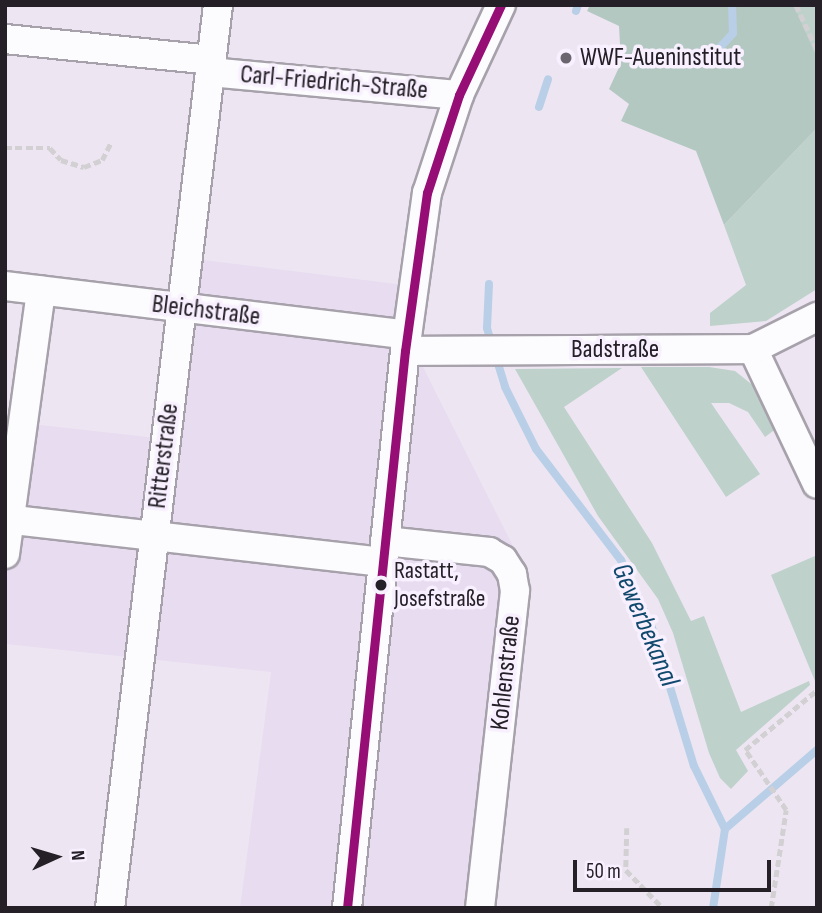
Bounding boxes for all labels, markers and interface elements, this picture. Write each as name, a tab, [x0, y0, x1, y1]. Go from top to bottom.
place label: WWF-Aueninstitut	[580, 42, 741, 74]
marker: WWF-Aueninstitut	[558, 50, 574, 66]
street label: Carl-Friedrich-Straße	[239, 59, 429, 107]
street label: Bleichstraße	[150, 289, 262, 333]
street label: Badstraße	[571, 334, 659, 366]
street label: Ritterstraße	[142, 402, 186, 510]
place label: Rastatt, Josefstraße	[394, 557, 485, 613]
water label: Gewerbekanal	[604, 558, 686, 692]
marker: Rastatt, Josefstraße	[374, 578, 388, 592]
street label: Kohlenstraße	[484, 614, 528, 732]
north arrow	[21, 822, 91, 892]
scale bar	[577, 846, 775, 890]
text: N	[66, 850, 89, 861]
text: 50 m	[586, 859, 621, 884]

